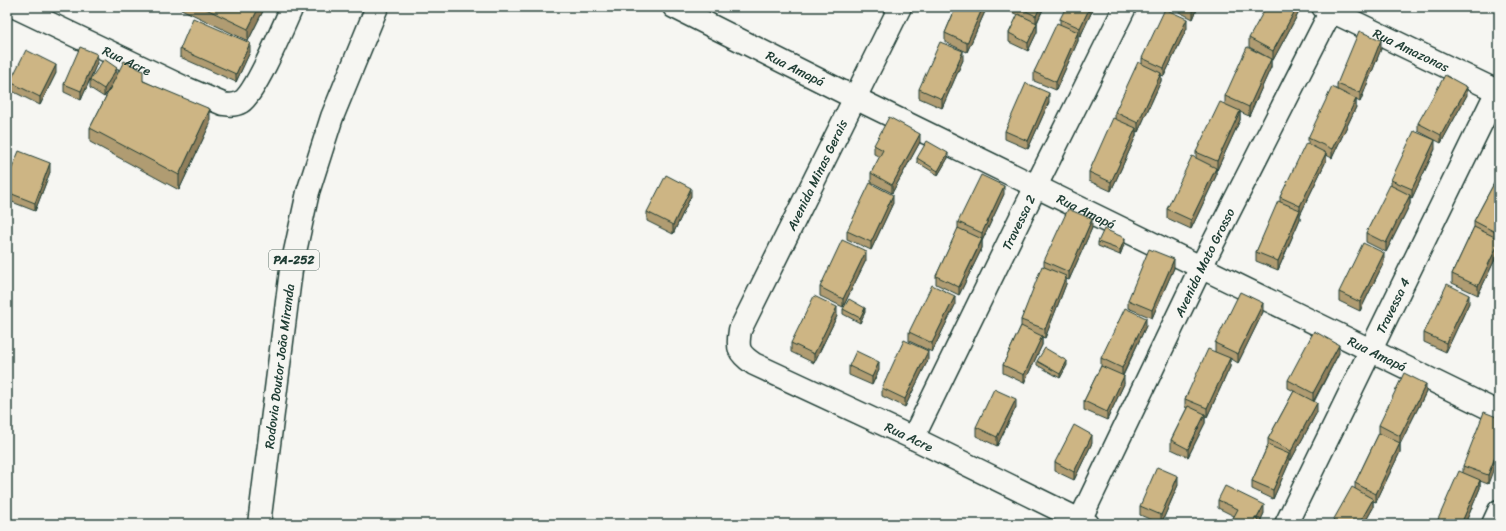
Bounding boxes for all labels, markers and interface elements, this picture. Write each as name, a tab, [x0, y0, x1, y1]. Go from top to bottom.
street label: Rua Amazonas	[1369, 21, 1454, 78]
street label: Rua Acre	[99, 39, 155, 82]
street label: Rua Amapá	[762, 44, 829, 93]
street label: Avenida Minas Gerais	[780, 114, 854, 236]
street label: Rua Amapá	[1053, 187, 1120, 236]
street label: Travessa 2	[995, 190, 1042, 254]
street label: Avenida Mato Grosso	[1167, 203, 1241, 322]
road number: PA-252	[269, 250, 319, 270]
street label: Travessa 4	[1369, 274, 1416, 338]
street label: Rodovia Doutor João Miranda	[257, 282, 301, 450]
street label: Rua Amapá	[1344, 329, 1411, 378]
street label: Rua Acre	[881, 415, 937, 458]

